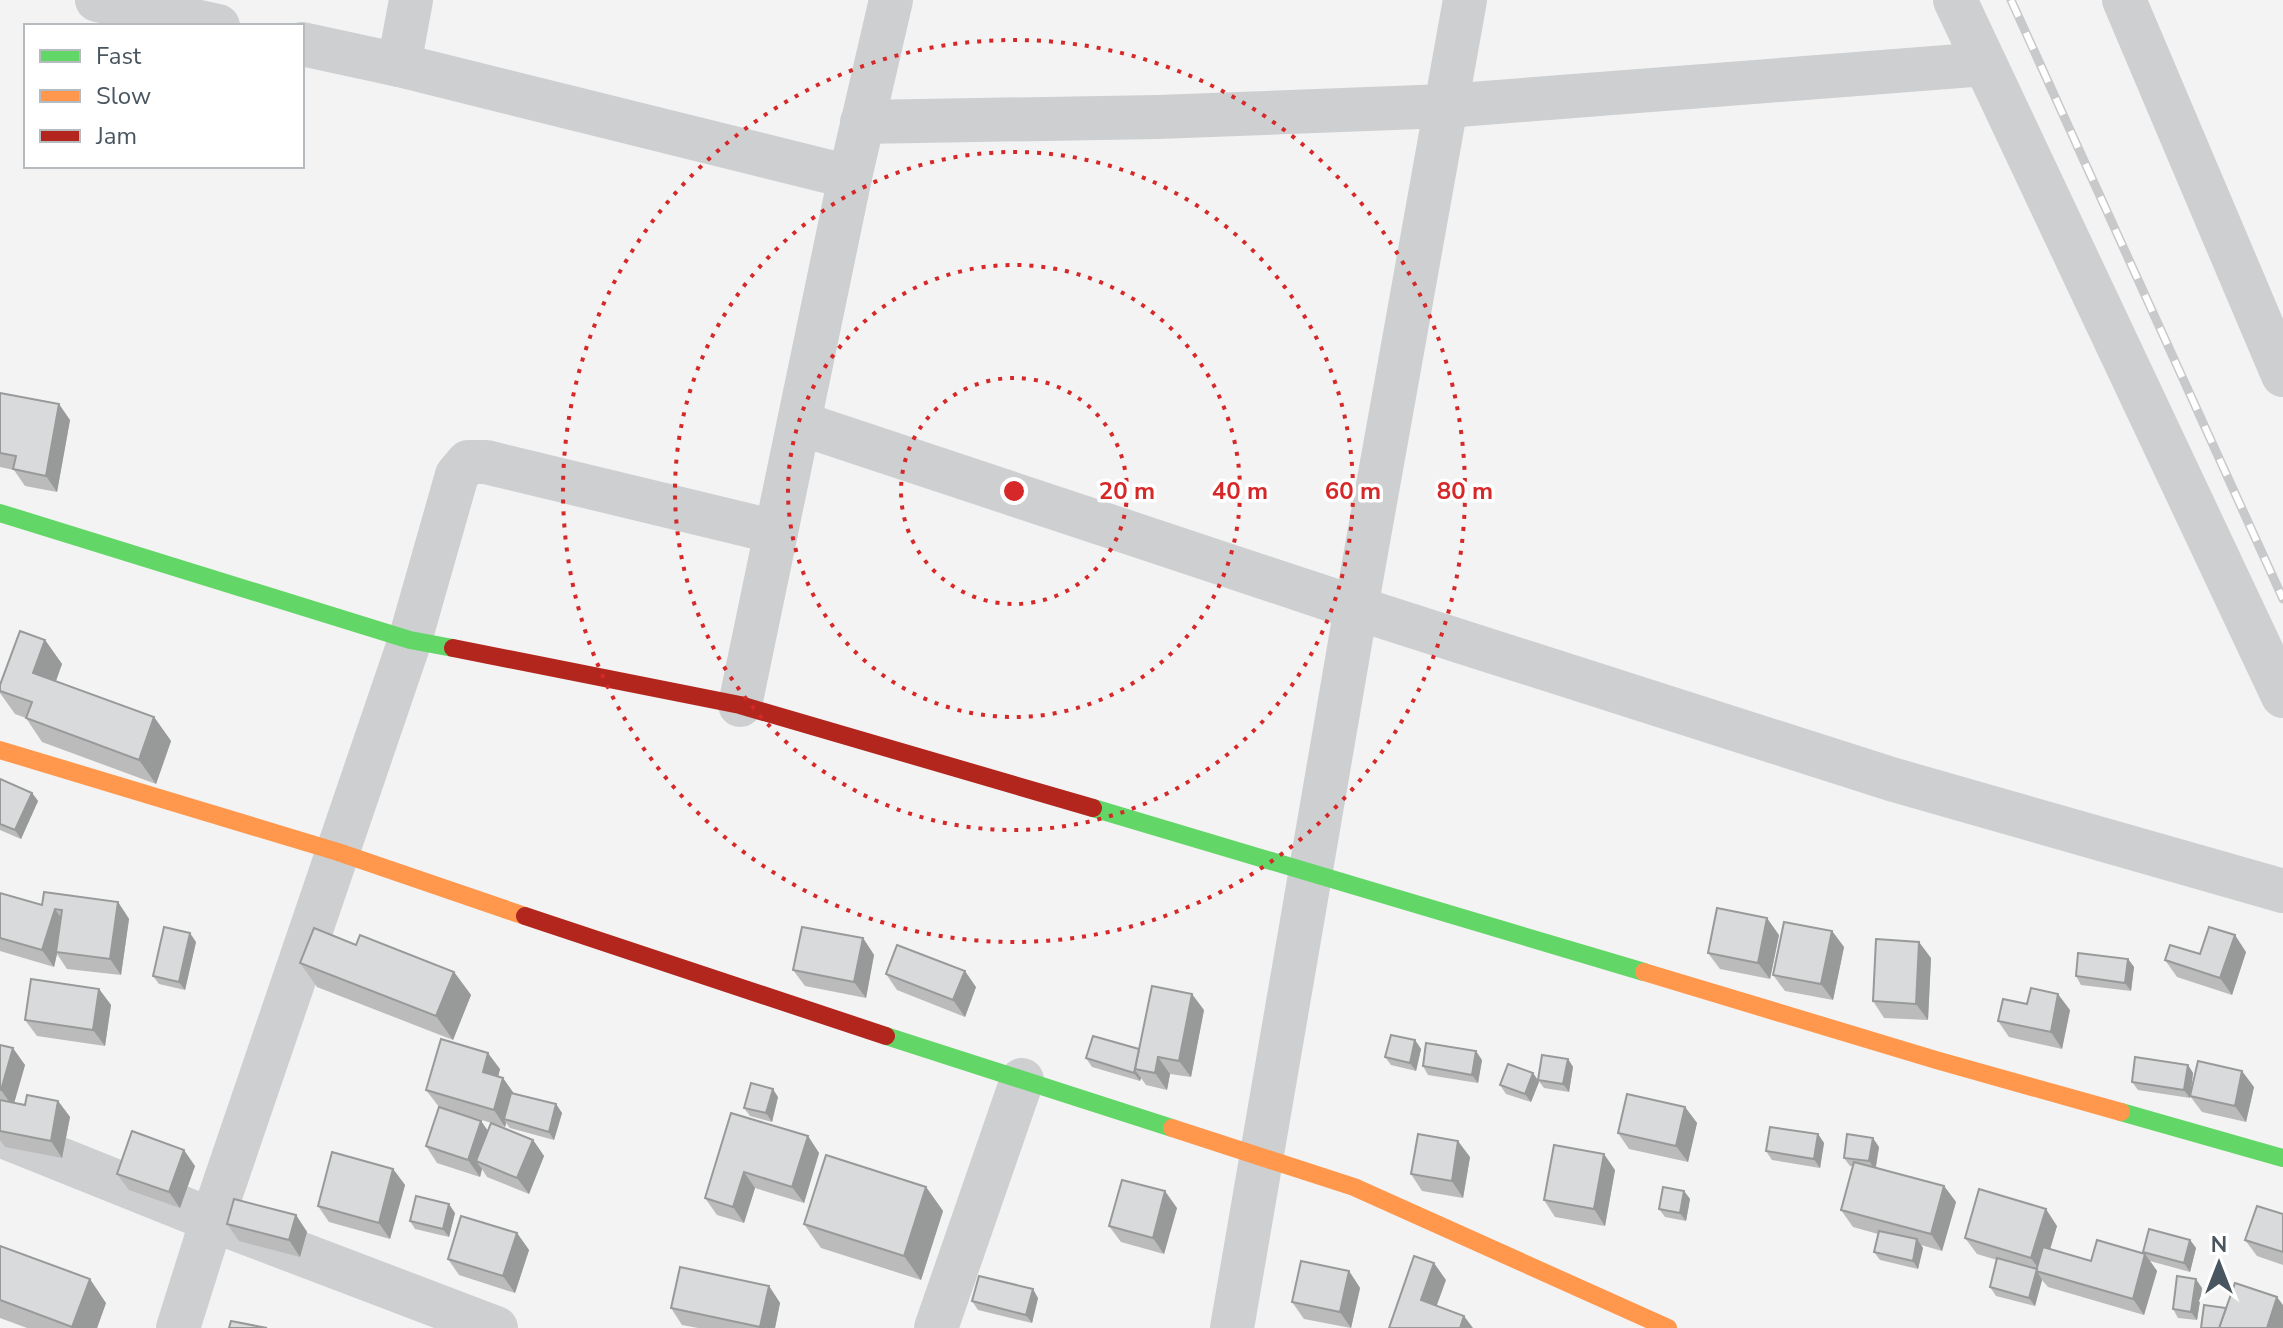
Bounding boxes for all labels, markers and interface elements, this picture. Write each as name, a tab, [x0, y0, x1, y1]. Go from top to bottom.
legend	[24, 24, 304, 168]
text: Fast	[96, 40, 142, 72]
text: Slow	[96, 80, 151, 112]
text: Jam	[95, 120, 137, 152]
text: 20 m	[1099, 475, 1155, 507]
text: 40 m	[1212, 475, 1268, 507]
text: 60 m	[1325, 475, 1381, 507]
text: 80 m	[1437, 475, 1493, 507]
centre of rings	[1000, 477, 1028, 505]
north arrow	[2179, 1224, 2259, 1304]
text: N	[2211, 1230, 2227, 1260]

